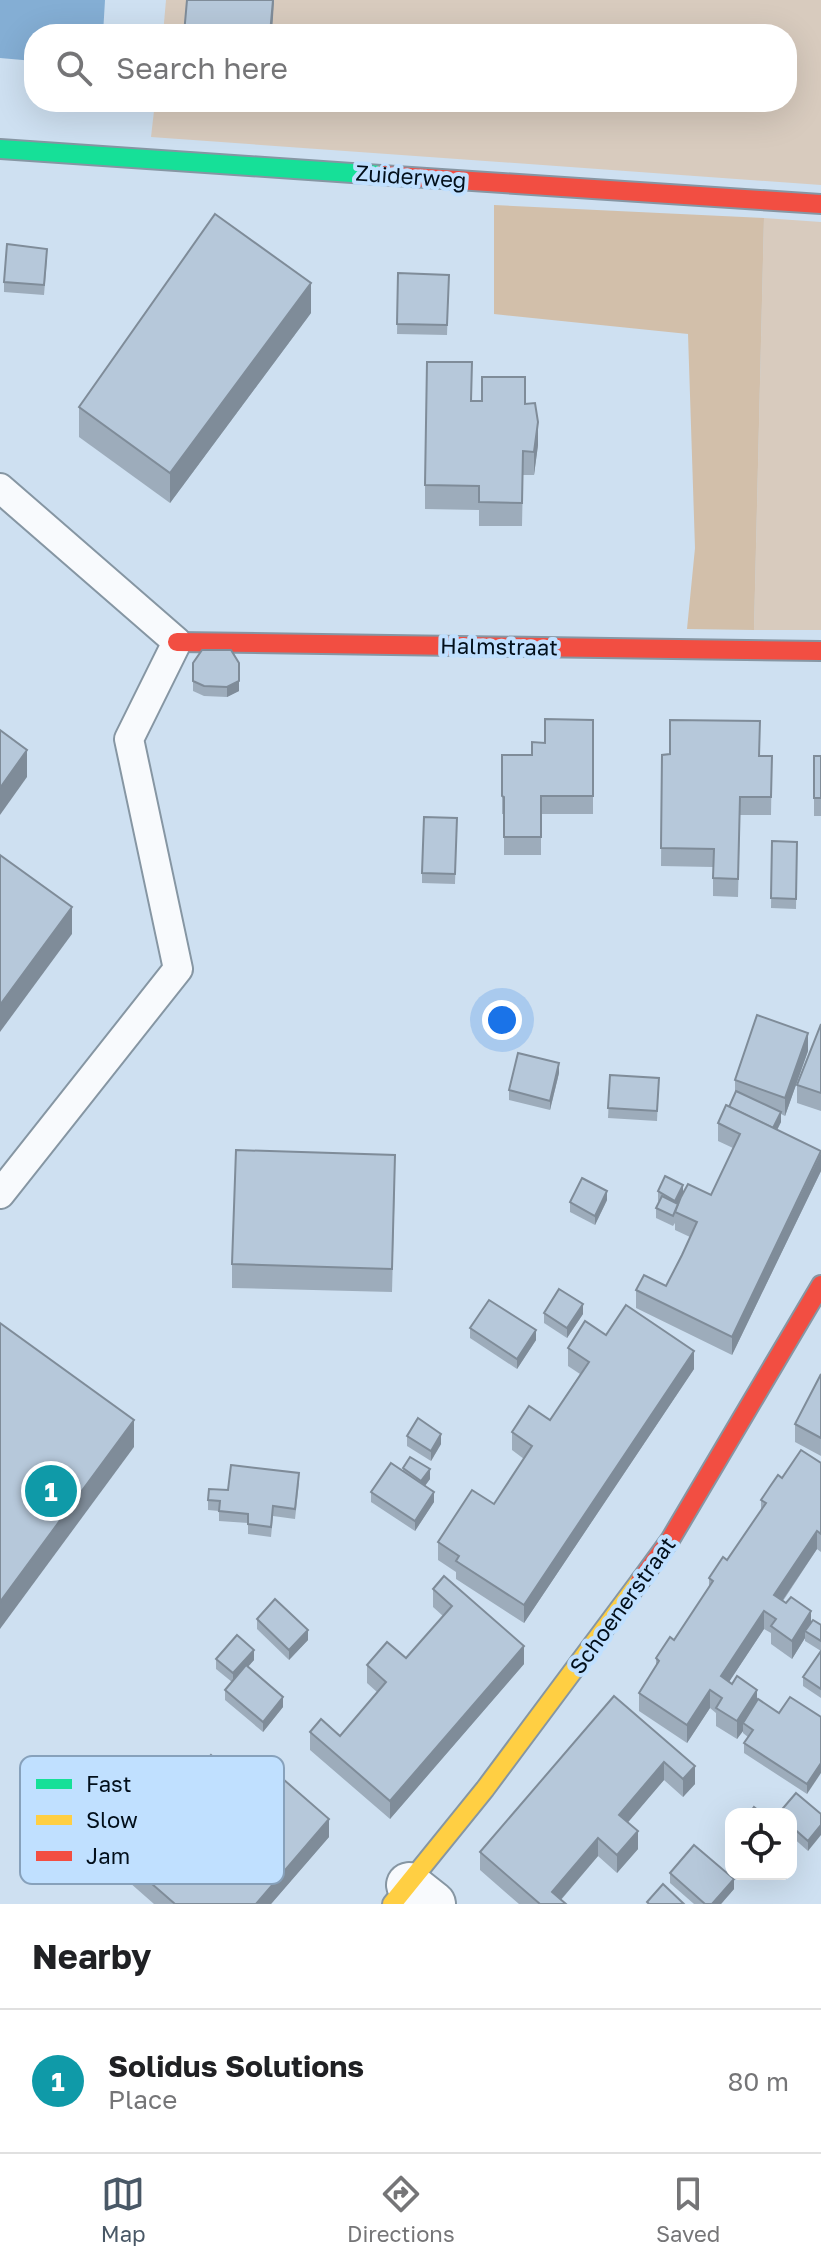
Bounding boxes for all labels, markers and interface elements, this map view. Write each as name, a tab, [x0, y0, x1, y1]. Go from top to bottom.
search box	[24, 24, 797, 112]
icon: search	[52, 46, 96, 90]
text: Search here	[116, 50, 288, 86]
street label: Zuiderweg	[355, 159, 467, 193]
street label: Halmstraat	[440, 631, 558, 661]
your location	[482, 1000, 522, 1040]
pin: 1	[25, 1461, 77, 1521]
street label: Schoenerstraat	[563, 1531, 681, 1679]
legend	[20, 1756, 284, 1884]
text: Fast	[86, 1770, 132, 1797]
text: Slow	[86, 1806, 138, 1833]
map controls	[725, 1808, 797, 1880]
button: locate	[725, 1808, 797, 1880]
text: Jam	[86, 1842, 130, 1869]
text: Nearby	[32, 1936, 152, 1976]
text: Solidus Solutions	[108, 2048, 364, 2084]
text: 1	[51, 2066, 65, 2097]
text: 80 m	[728, 2066, 789, 2097]
text: Place	[108, 2084, 177, 2115]
tab: Map	[101, 2172, 146, 2247]
tab: Directions	[347, 2172, 455, 2247]
tab: Saved	[656, 2172, 720, 2247]

